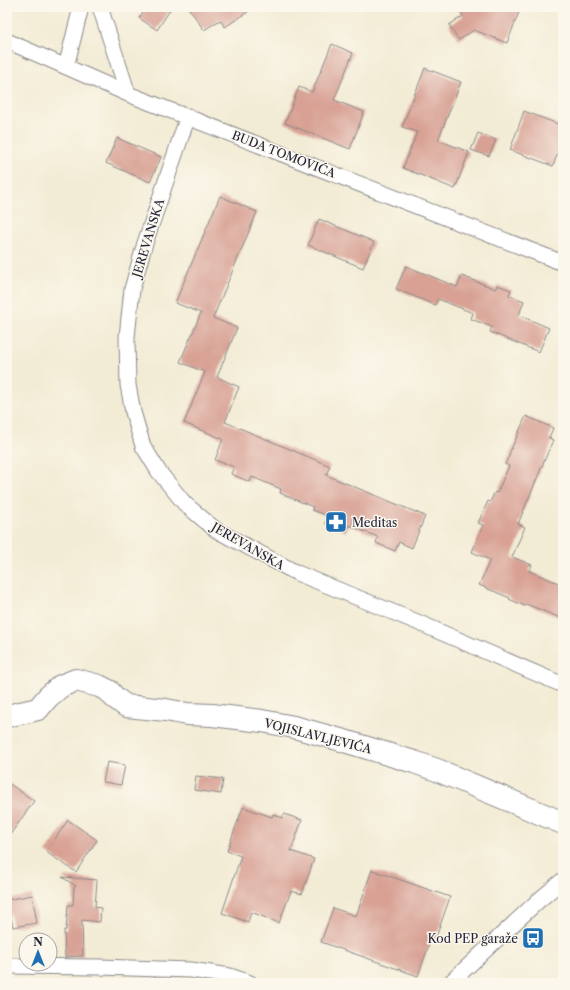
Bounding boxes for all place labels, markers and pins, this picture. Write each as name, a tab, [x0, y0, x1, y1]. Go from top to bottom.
pharmacy icon: Meditas	[323, 509, 349, 535]
place label: Meditas	[352, 515, 397, 530]
bus stop icon: Kod PEP garaže	[520, 925, 546, 951]
place label: Kod PEP garaže	[427, 931, 518, 946]

